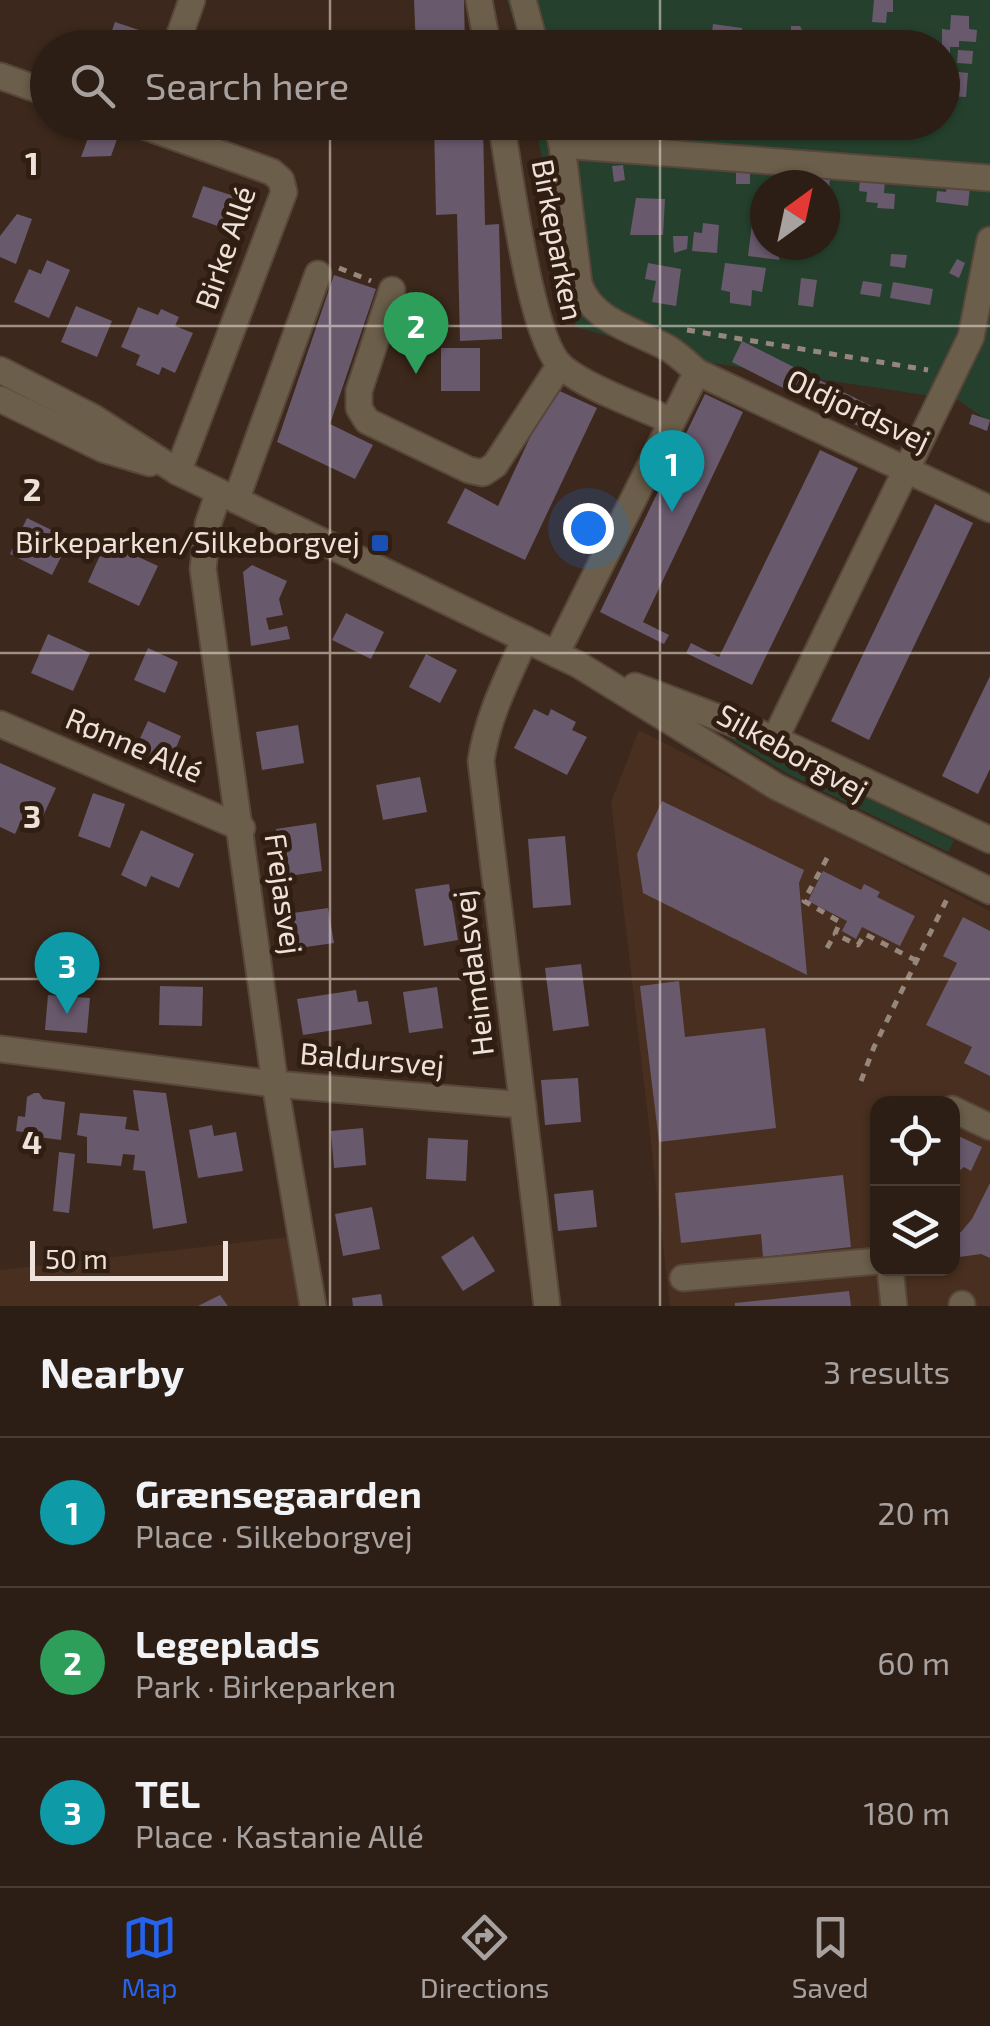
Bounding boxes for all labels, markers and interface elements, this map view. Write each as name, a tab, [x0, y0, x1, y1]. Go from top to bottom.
search box	[30, 30, 960, 140]
icon: search	[65, 58, 120, 113]
text: Search here	[145, 62, 349, 108]
text: 1	[25, 143, 39, 181]
street label: Birkeparken	[526, 156, 592, 323]
north arrow	[750, 170, 840, 260]
street label: Birke Allé	[186, 181, 262, 314]
pin: 2	[384, 292, 448, 374]
street label: Oldjordsvej	[781, 360, 936, 458]
pin: 1	[640, 430, 704, 512]
text: 2	[23, 469, 41, 507]
your location	[563, 503, 614, 554]
place label: Birkeparken/Silkeborgvej	[15, 523, 360, 559]
marker: Birkeparken/Silkeborgvej	[369, 532, 391, 554]
street label: Silkeborgvej	[712, 695, 874, 807]
street label: Rønne Allé	[61, 699, 209, 789]
text: 3	[23, 796, 41, 834]
street label: Frejasvej	[259, 831, 311, 957]
street label: Heimdalsvej	[444, 888, 500, 1058]
pin: 3	[34, 932, 100, 1014]
street label: Baldursvej	[298, 1034, 446, 1082]
map controls	[870, 1096, 960, 1276]
button: locate	[870, 1096, 960, 1186]
text: 4	[22, 1122, 42, 1160]
button: layers	[870, 1186, 960, 1276]
scale bar	[30, 1236, 228, 1280]
text: 50 m	[45, 1241, 108, 1275]
text: Nearby	[40, 1346, 184, 1396]
text: 3 results	[823, 1352, 950, 1390]
text: Grænsegaarden	[135, 1470, 422, 1516]
text: 1	[66, 1493, 79, 1531]
text: 20 m	[878, 1493, 950, 1531]
text: Place · Silkeborgvej	[135, 1516, 413, 1554]
text: Legeplads	[135, 1620, 320, 1666]
text: 2	[63, 1643, 82, 1681]
text: 60 m	[877, 1643, 950, 1681]
text: Park · Birkeparken	[135, 1666, 396, 1704]
text: TEL	[135, 1770, 200, 1816]
text: 3	[63, 1793, 82, 1831]
text: 180 m	[863, 1793, 950, 1831]
text: Place · Kastanie Allé	[135, 1816, 424, 1854]
tab: Map	[121, 1910, 177, 2004]
tab: Directions	[420, 1910, 549, 2004]
tab: Saved	[792, 1910, 869, 2004]

